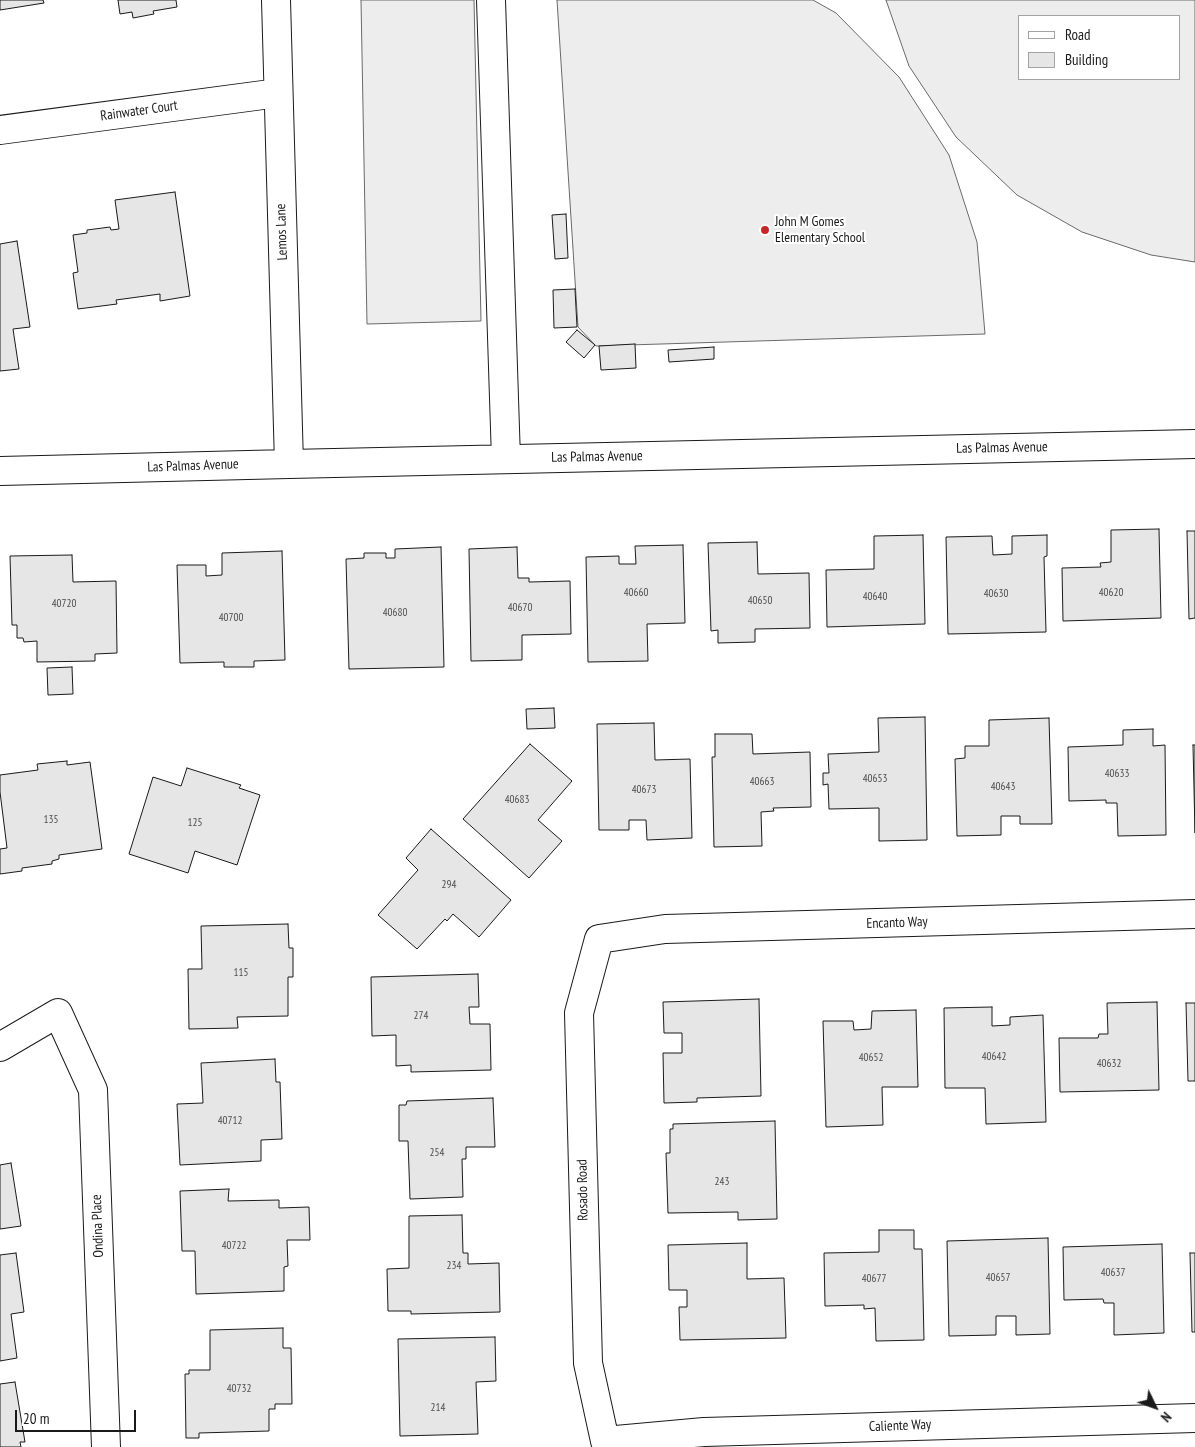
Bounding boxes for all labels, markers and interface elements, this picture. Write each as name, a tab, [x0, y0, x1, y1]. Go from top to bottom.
legend	[1018, 15, 1180, 80]
text: Road	[1065, 25, 1091, 44]
text: Building	[1065, 50, 1108, 69]
street label: Rainwater Court	[99, 97, 179, 125]
street label: Lemos Lane	[273, 203, 291, 261]
place label: John M Gomes Elementary School	[775, 214, 865, 246]
marker: John M Gomes Elementary School	[759, 224, 771, 236]
street label: Las Palmas Avenue	[956, 439, 1048, 457]
street label: Las Palmas Avenue	[551, 448, 643, 466]
street label: Las Palmas Avenue	[147, 456, 239, 476]
house number: 40660	[624, 586, 648, 600]
house number: 40620	[1099, 586, 1123, 600]
house number: 40630	[984, 587, 1008, 601]
house number: 40640	[863, 590, 887, 604]
house number: 40650	[748, 594, 772, 608]
house number: 40720	[52, 597, 76, 611]
house number: 40670	[508, 601, 532, 615]
house number: 40680	[383, 606, 407, 620]
house number: 40700	[219, 611, 243, 625]
house number: 40633	[1105, 767, 1129, 781]
house number: 40653	[863, 772, 887, 786]
house number: 40663	[750, 775, 774, 789]
house number: 40643	[991, 780, 1015, 794]
house number: 40673	[632, 783, 656, 797]
house number: 40683	[505, 793, 529, 807]
house number: 135	[44, 813, 58, 827]
house number: 125	[188, 816, 202, 830]
house number: 294	[442, 878, 456, 892]
street label: Encanto Way	[866, 914, 928, 932]
house number: 115	[234, 966, 248, 980]
house number: 274	[414, 1009, 428, 1023]
house number: 40642	[982, 1050, 1006, 1064]
house number: 40652	[859, 1051, 883, 1065]
house number: 40632	[1097, 1057, 1121, 1071]
house number: 40712	[218, 1114, 242, 1128]
house number: 254	[430, 1146, 444, 1160]
street label: Rosado Road	[574, 1159, 592, 1221]
house number: 243	[715, 1175, 729, 1189]
street label: Ondina Place	[88, 1194, 108, 1258]
house number: 40722	[222, 1239, 246, 1253]
house number: 234	[447, 1259, 461, 1273]
house number: 40637	[1101, 1266, 1125, 1280]
house number: 40657	[986, 1271, 1010, 1285]
house number: 40677	[862, 1272, 886, 1286]
house number: 40732	[227, 1382, 251, 1396]
north arrow	[1130, 1382, 1180, 1432]
scale bar	[18, 1400, 139, 1432]
house number: 214	[431, 1401, 445, 1415]
text: N	[1157, 1408, 1175, 1426]
text: 20 m	[23, 1409, 49, 1428]
street label: Caliente Way	[869, 1417, 931, 1435]

